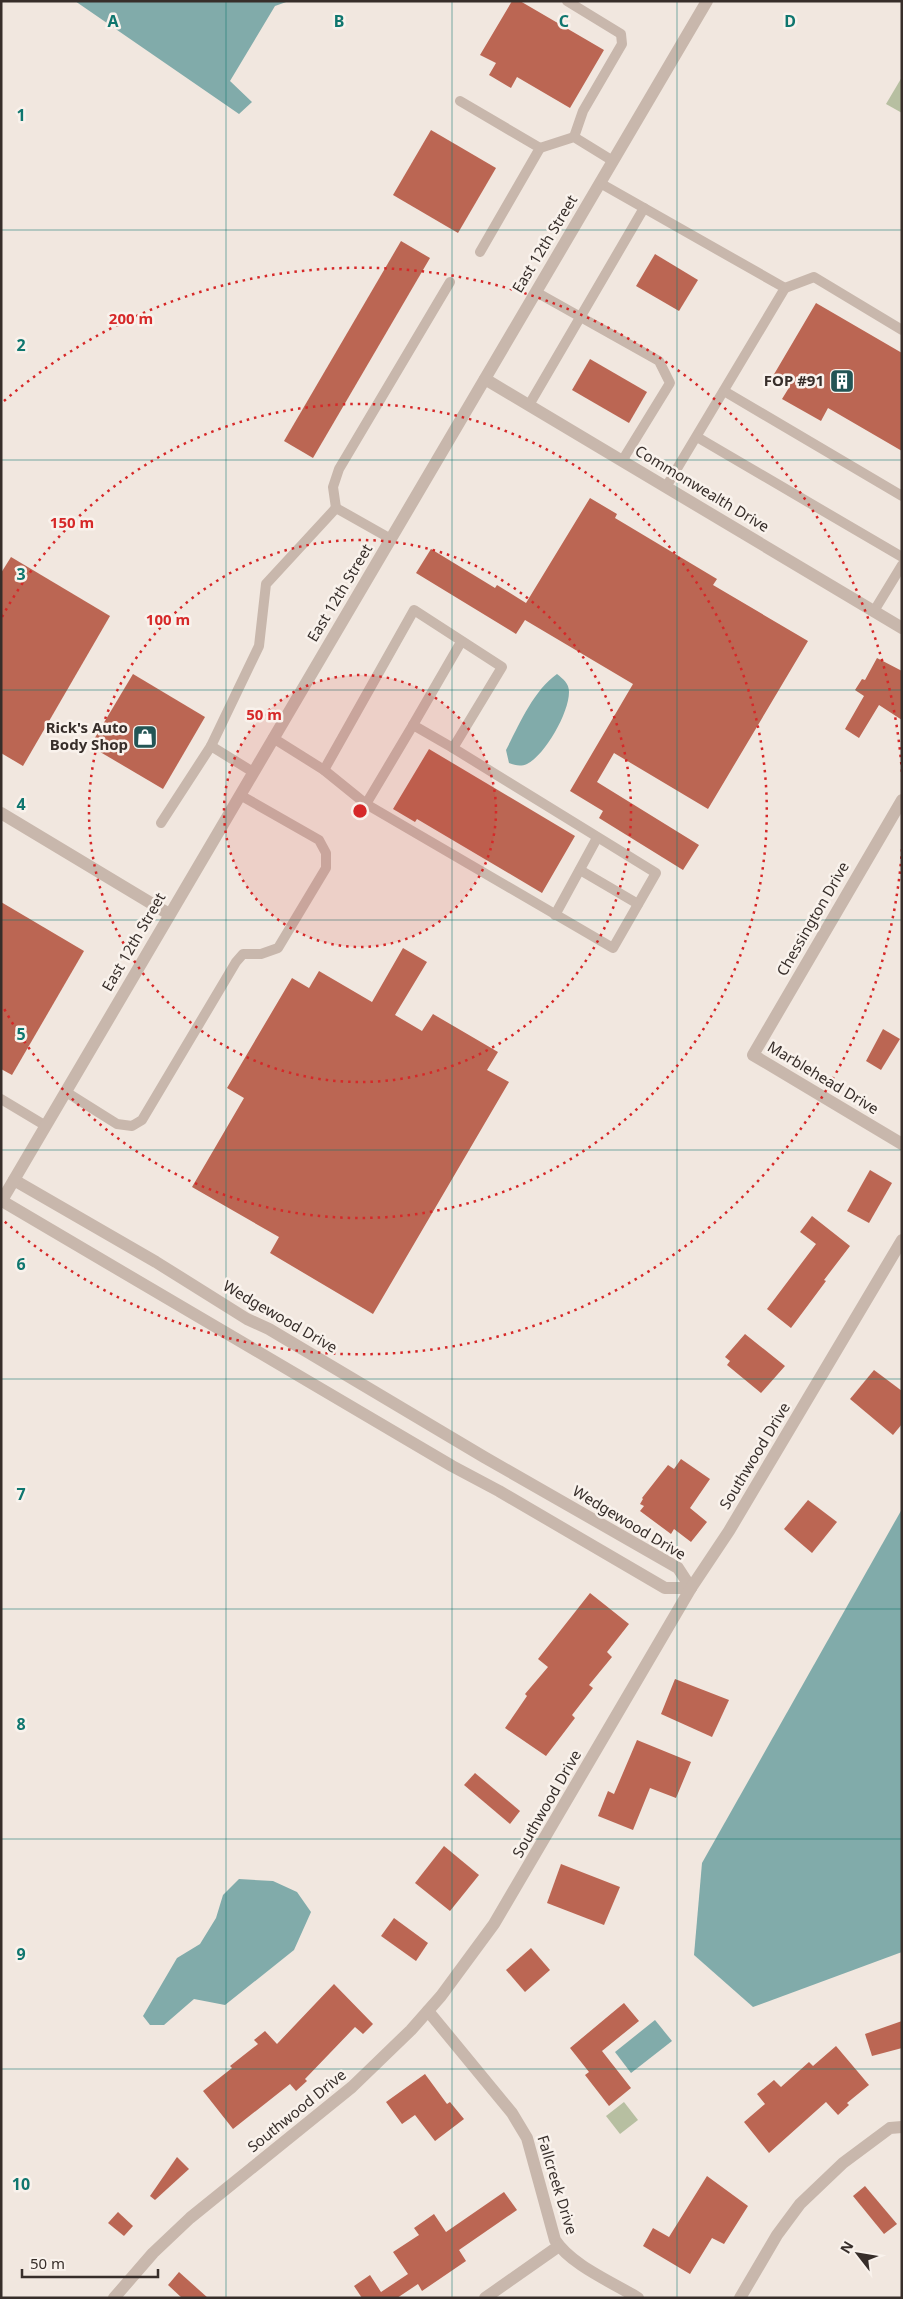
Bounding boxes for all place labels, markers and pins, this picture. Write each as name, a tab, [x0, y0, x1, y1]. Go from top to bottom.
building icon: FOP #91	[829, 368, 855, 394]
place label: FOP #91	[764, 370, 824, 390]
place label: Rick's Auto Body Shop	[46, 717, 128, 754]
shop icon: Rick's Auto Body Shop	[132, 724, 158, 750]
centre of rings	[351, 802, 369, 820]

